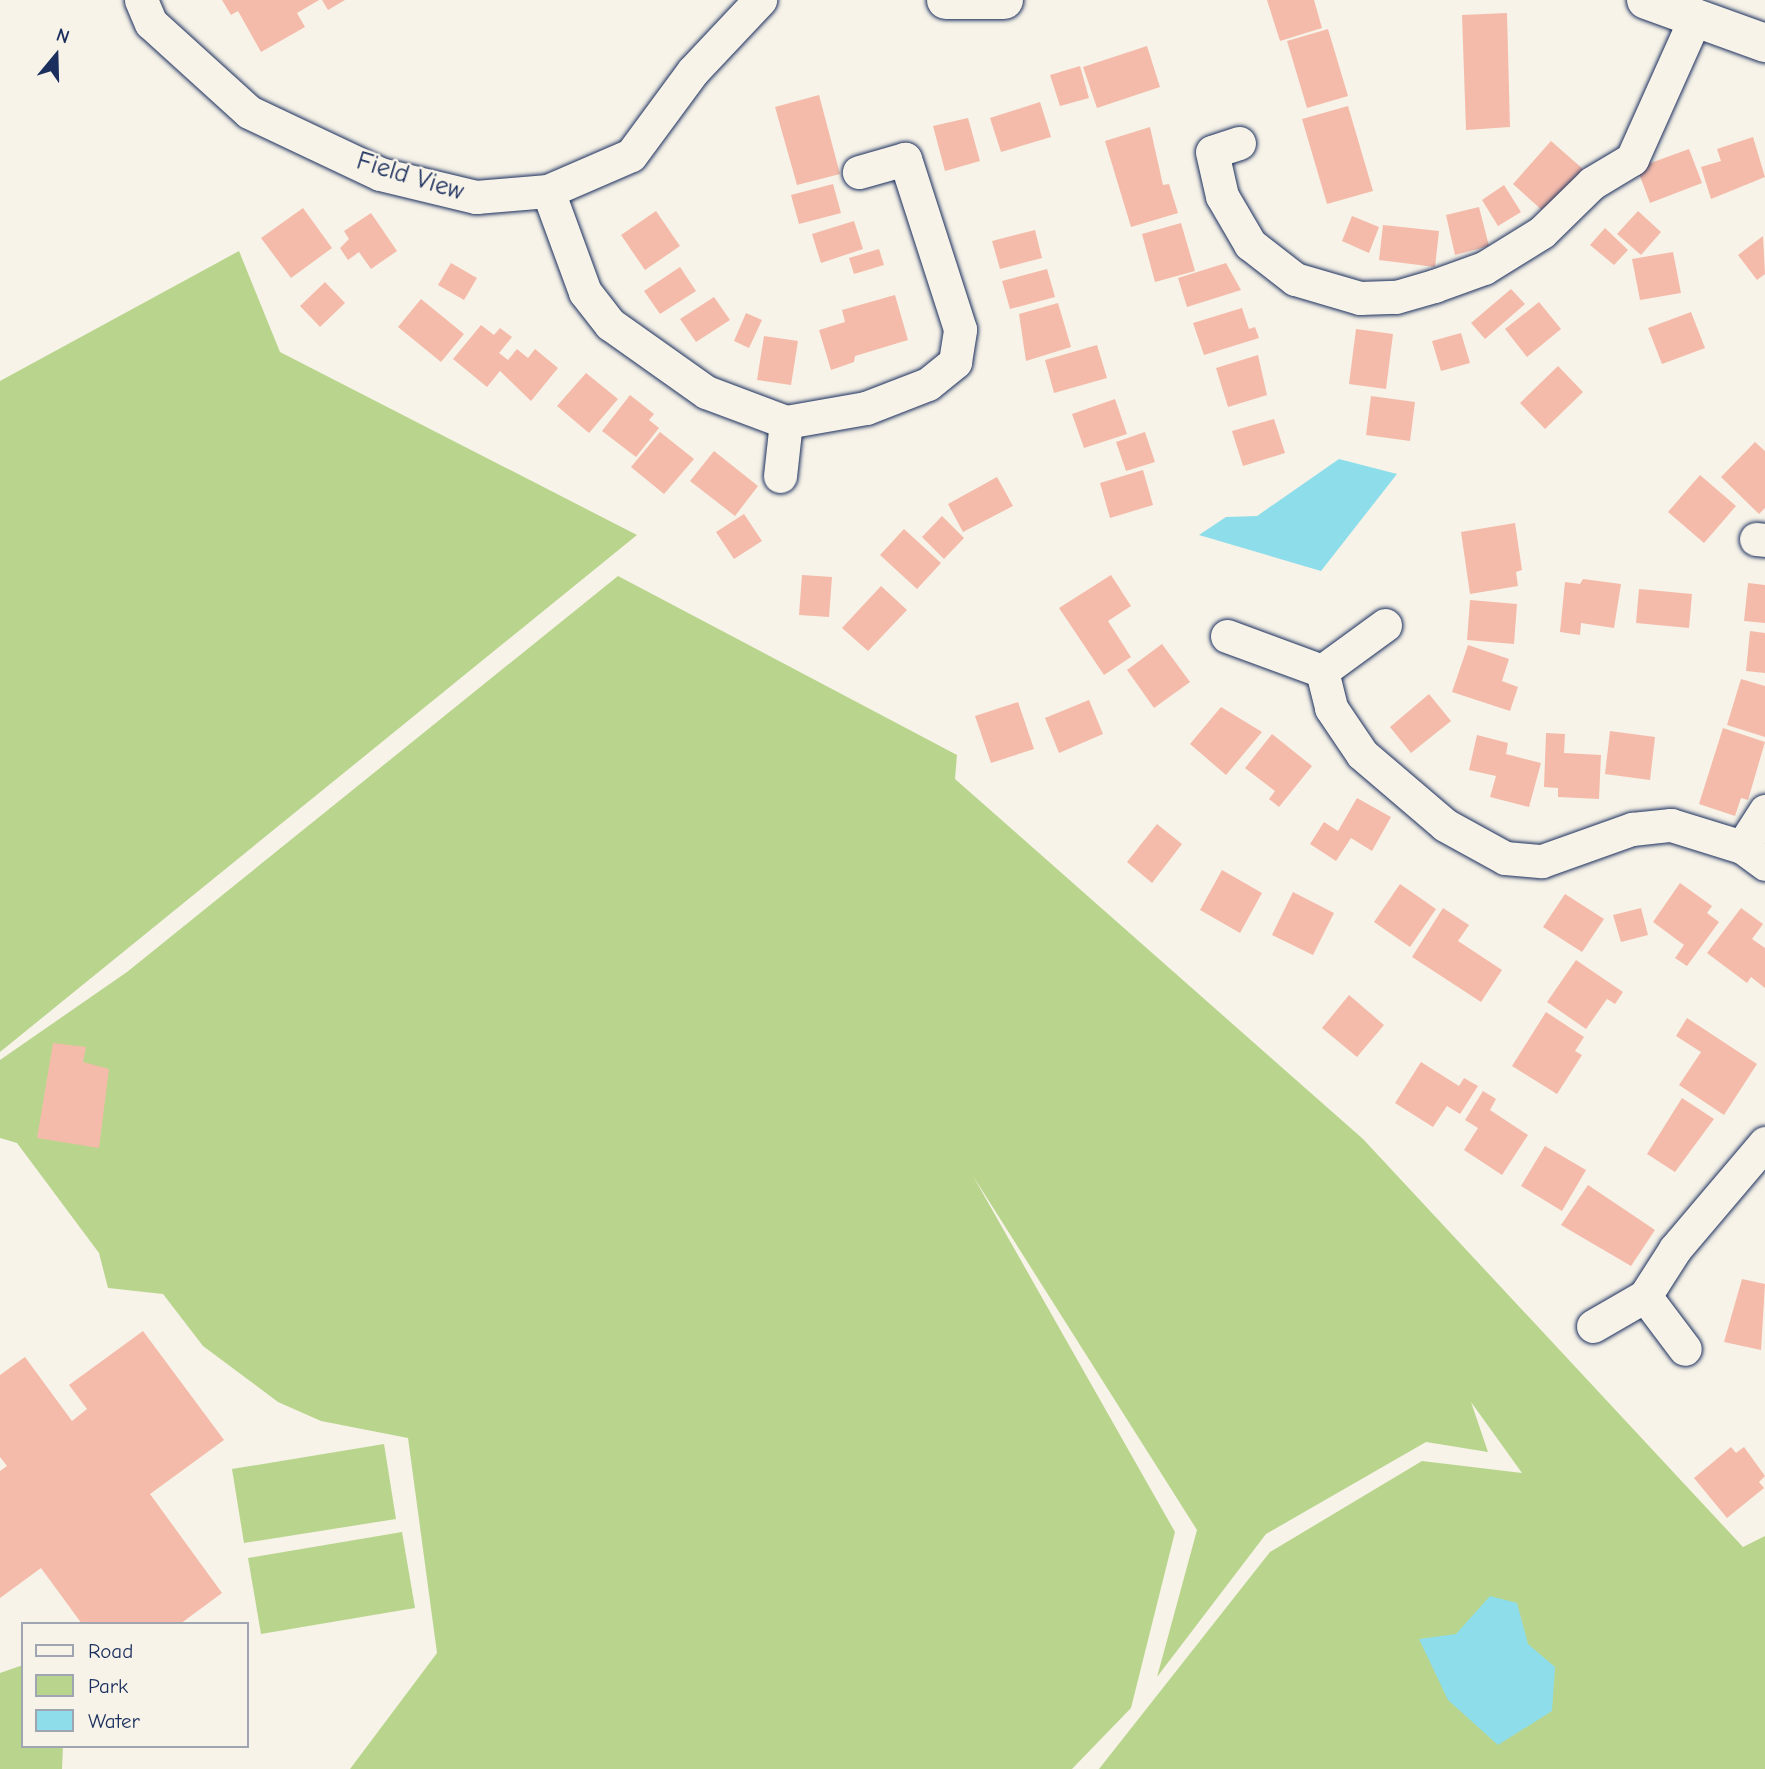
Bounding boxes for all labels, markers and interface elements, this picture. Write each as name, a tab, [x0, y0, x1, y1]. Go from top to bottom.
north arrow	[21, 21, 91, 91]
text: N	[53, 24, 72, 49]
street label: Field View	[353, 146, 467, 208]
legend	[21, 1622, 248, 1748]
text: Road	[88, 1639, 133, 1663]
text: Park	[88, 1674, 128, 1698]
text: Water	[88, 1709, 140, 1733]

